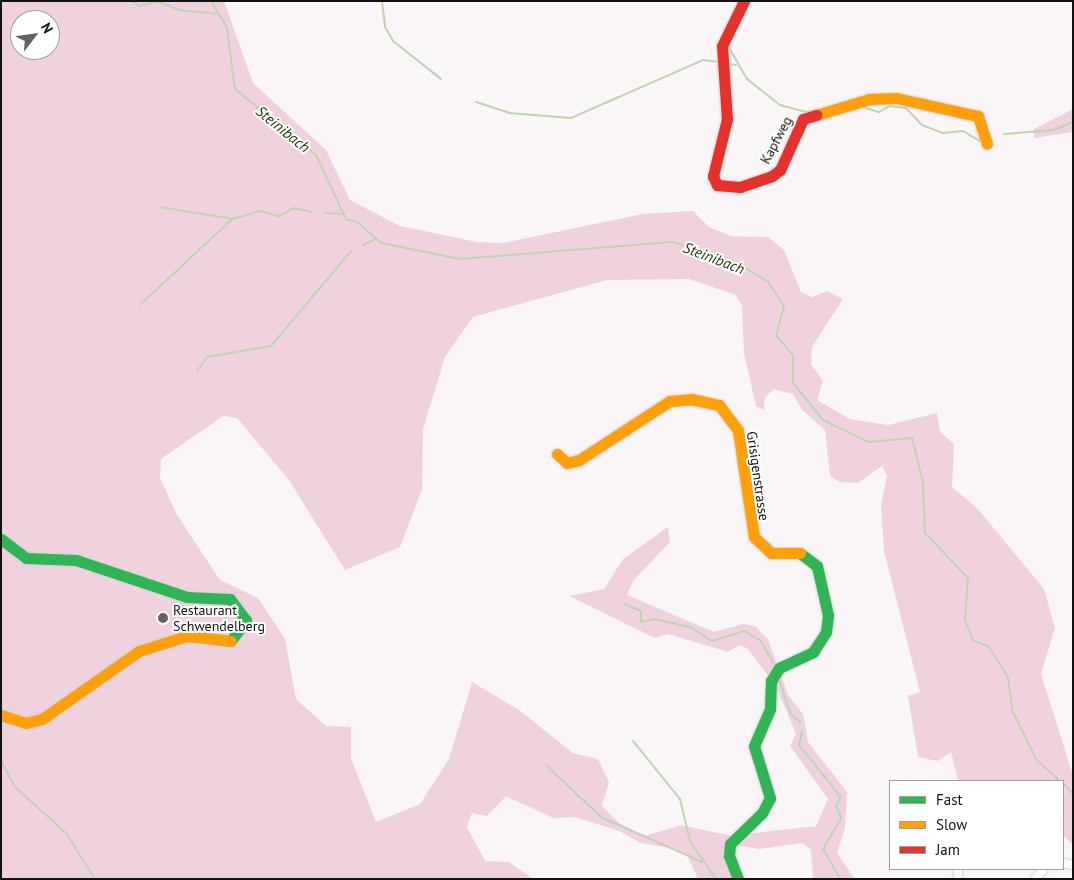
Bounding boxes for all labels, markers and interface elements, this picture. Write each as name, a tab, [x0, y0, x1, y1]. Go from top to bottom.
north arrow	[10, 10, 60, 60]
text: N	[37, 20, 57, 36]
water label: Steinibach	[252, 102, 314, 156]
street label: Kapfweg	[756, 113, 796, 167]
water label: Steinibach	[681, 238, 747, 278]
street label: Grisigenstrasse	[743, 430, 773, 522]
place label: Restaurant Schwendelberg	[173, 602, 265, 634]
marker: Restaurant Schwendelberg	[157, 612, 169, 624]
legend	[889, 780, 1064, 870]
text: Fast	[936, 790, 963, 809]
text: Slow	[936, 815, 967, 834]
text: Jam	[936, 840, 960, 859]

